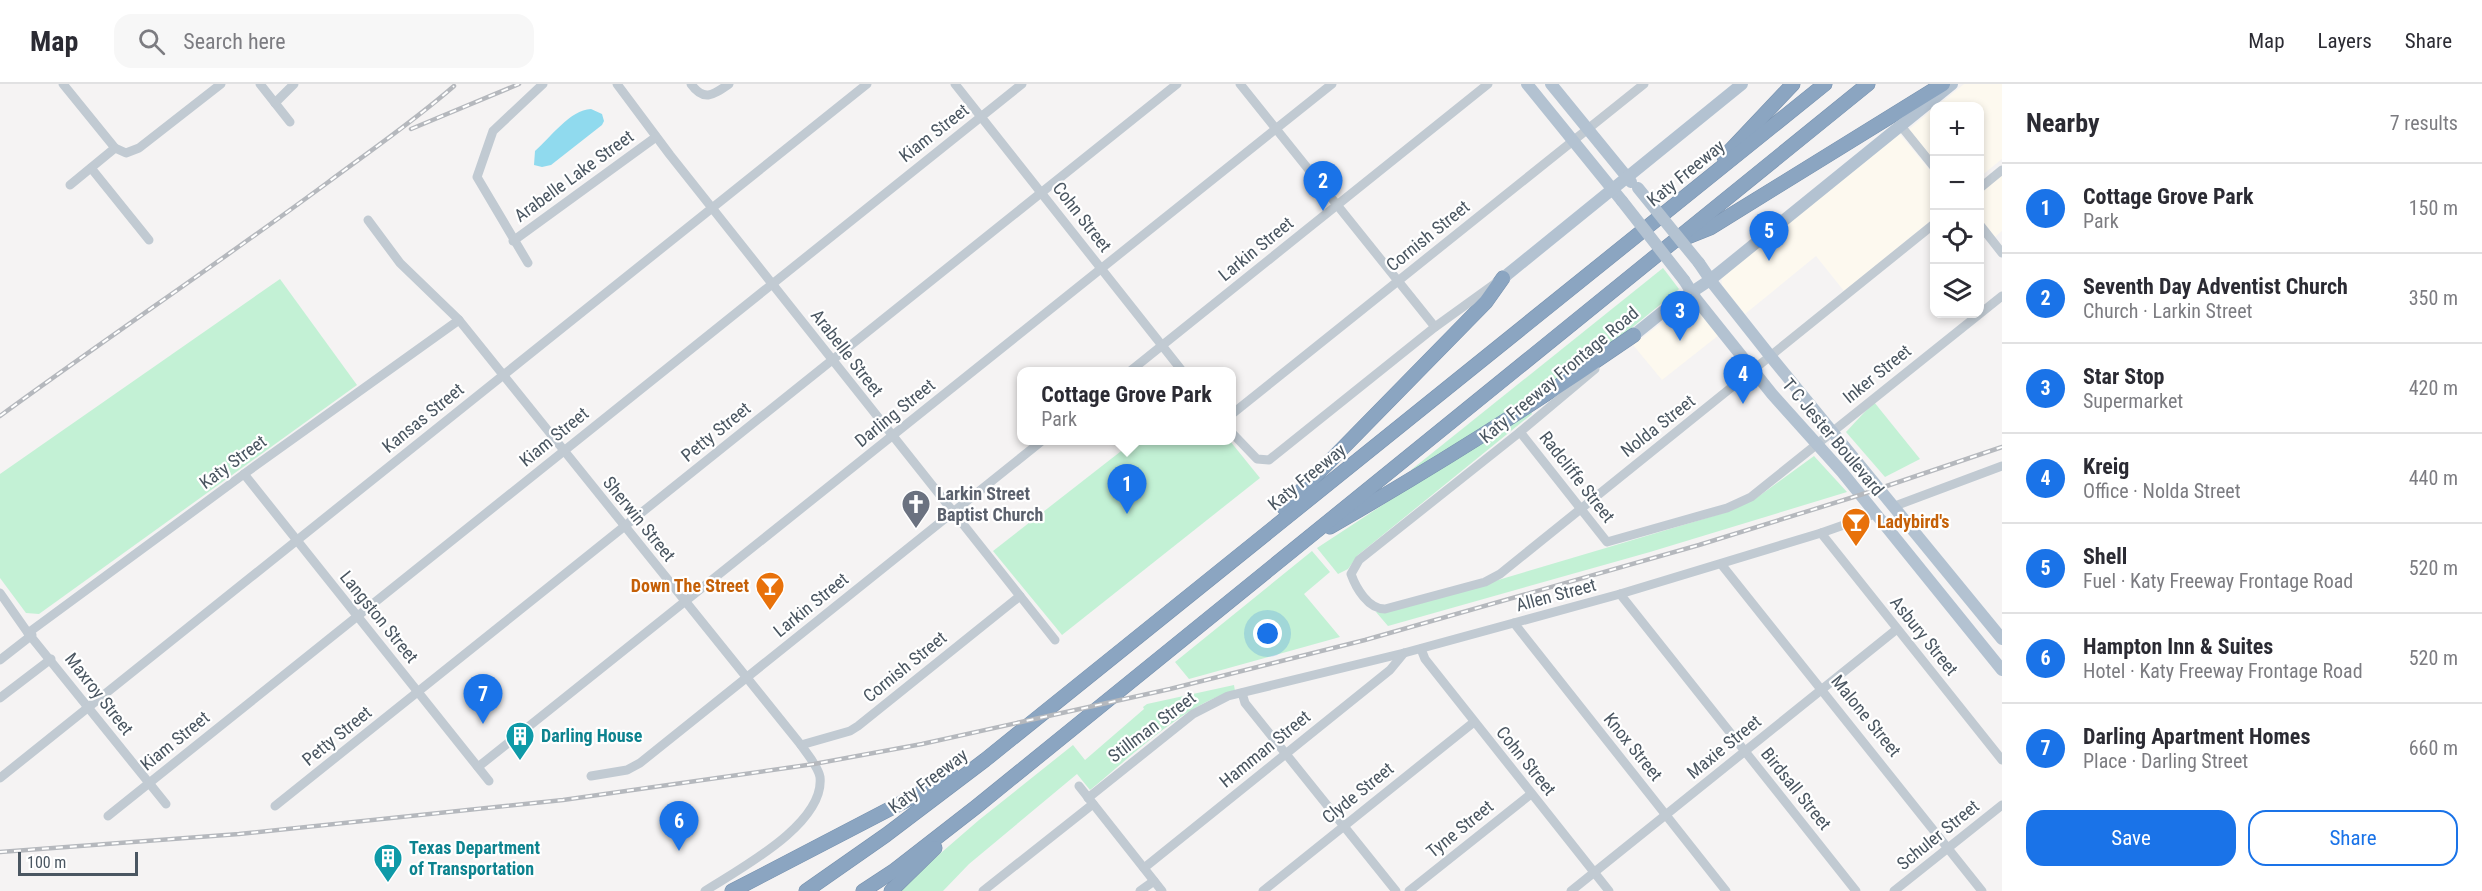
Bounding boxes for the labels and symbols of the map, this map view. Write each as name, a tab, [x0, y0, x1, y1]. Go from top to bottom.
street label: Kiam Street	[895, 99, 973, 166]
street label: Arabelle Lake Street	[510, 125, 637, 226]
street label: Katy Freeway	[1643, 135, 1729, 210]
pin: 2	[1304, 162, 1342, 211]
street label: Cohn Street	[1049, 178, 1116, 256]
street label: Cornish Street	[1382, 196, 1473, 275]
street label: Larkin Street	[1214, 212, 1297, 285]
pin: 5	[1750, 212, 1788, 261]
pin: 3	[1660, 292, 1700, 341]
street label: Katy Freeway Frontage Road	[1475, 302, 1642, 447]
street label: Arabelle Street	[807, 305, 888, 400]
street label: Inker Street	[1838, 340, 1915, 407]
pin: 4	[1724, 354, 1762, 404]
street label: Darling Street	[851, 374, 939, 451]
street label: T C Jester Boulevard	[1778, 374, 1889, 500]
street label: Kansas Street	[378, 378, 468, 457]
street label: Nolda Street	[1616, 390, 1699, 461]
street label: Petty Street	[677, 397, 754, 466]
street label: Kiam Street	[515, 403, 592, 471]
street label: Radcliffe Street	[1535, 427, 1619, 526]
street label: Katy Street	[195, 430, 270, 493]
street label: Katy Freeway	[1264, 439, 1350, 514]
pin: 1	[1108, 464, 1146, 514]
street label: Sherwin Street	[599, 472, 680, 565]
place label: Larkin Street Baptist Church	[937, 483, 1043, 525]
church icon: Larkin Street Baptist Church	[900, 488, 932, 530]
bar icon: Ladybird's	[1840, 506, 1872, 548]
place label: Ladybird's	[1877, 511, 1949, 532]
street label: Langston Street	[336, 566, 423, 667]
street label: Larkin Street	[769, 568, 852, 641]
bar icon: Down The Street	[754, 570, 786, 612]
street label: Allen Street	[1513, 574, 1598, 615]
place label: Down The Street	[631, 575, 749, 596]
street label: Asbury Street	[1886, 592, 1963, 679]
your location	[1253, 619, 1282, 648]
street label: Cornish Street	[859, 627, 950, 706]
street label: Maxroy Street	[61, 649, 138, 739]
street label: Malone Street	[1827, 671, 1906, 761]
pin: 7	[464, 674, 502, 724]
street label: Stillman Street	[1104, 687, 1200, 766]
street label: Petty Street	[298, 701, 375, 770]
street label: Hamman Street	[1215, 706, 1314, 792]
street label: Kiam Street	[136, 707, 213, 775]
street label: Knox Street	[1600, 708, 1667, 785]
street label: Maxie Street	[1682, 710, 1765, 783]
building icon: Darling House	[504, 720, 536, 762]
street label: Cohn Street	[1492, 722, 1561, 800]
place label: Darling House	[541, 725, 643, 746]
street label: Birdsall Street	[1757, 743, 1836, 834]
street label: Katy Freeway	[884, 744, 972, 817]
street label: Clyde Street	[1318, 758, 1397, 828]
street label: Tyne Street	[1422, 795, 1497, 862]
street label: Schuler Street	[1892, 795, 1983, 874]
pin: 6	[660, 802, 698, 851]
place label: Texas Department of Transportation	[409, 837, 540, 879]
building icon: Texas Department of Transportation	[372, 842, 404, 884]
scale bar	[18, 849, 138, 876]

